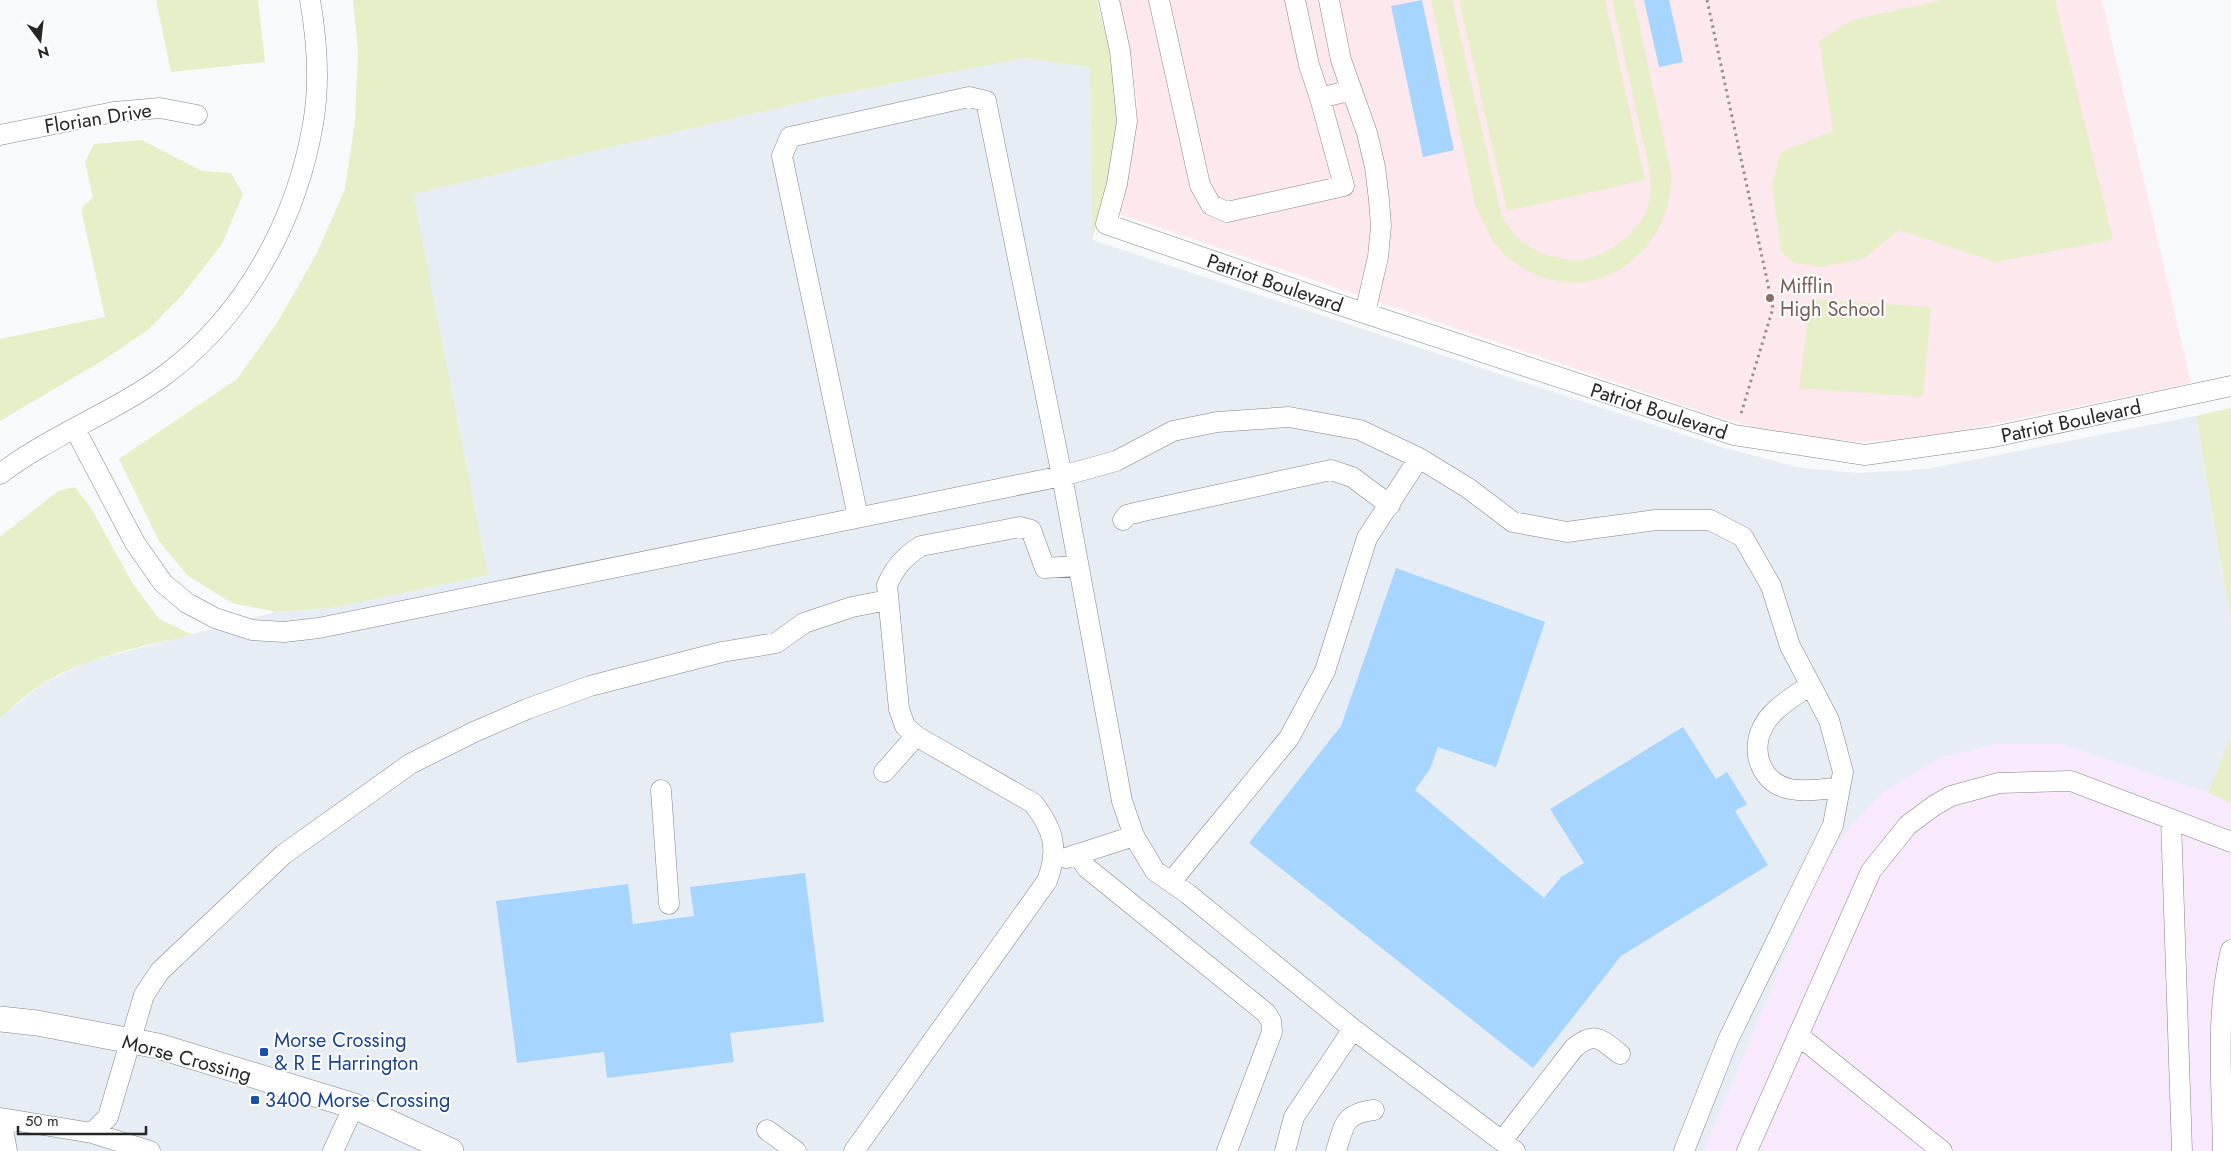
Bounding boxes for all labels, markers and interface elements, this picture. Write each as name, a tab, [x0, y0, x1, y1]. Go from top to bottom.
north arrow	[15, 15, 65, 65]
text: N	[35, 41, 51, 64]
street label: Florian Drive	[42, 96, 154, 141]
street label: Patriot Boulevard	[1203, 247, 1347, 320]
place label: Mifflin High School	[1780, 272, 1885, 324]
marker: Mifflin High School	[1764, 292, 1776, 304]
street label: Patriot Boulevard	[1587, 376, 1731, 447]
street label: Patriot Boulevard	[1998, 393, 2144, 450]
place label: Morse Crossing & R E Harrington	[274, 1026, 419, 1078]
street label: Morse Crossing	[119, 1027, 255, 1090]
marker: Morse Crossing & R E Harrington	[258, 1046, 270, 1058]
place label: 3400 Morse Crossing	[265, 1086, 450, 1115]
marker: 3400 Morse Crossing	[249, 1094, 261, 1106]
scale bar	[18, 1104, 145, 1136]
text: 50 m	[25, 1110, 59, 1132]

